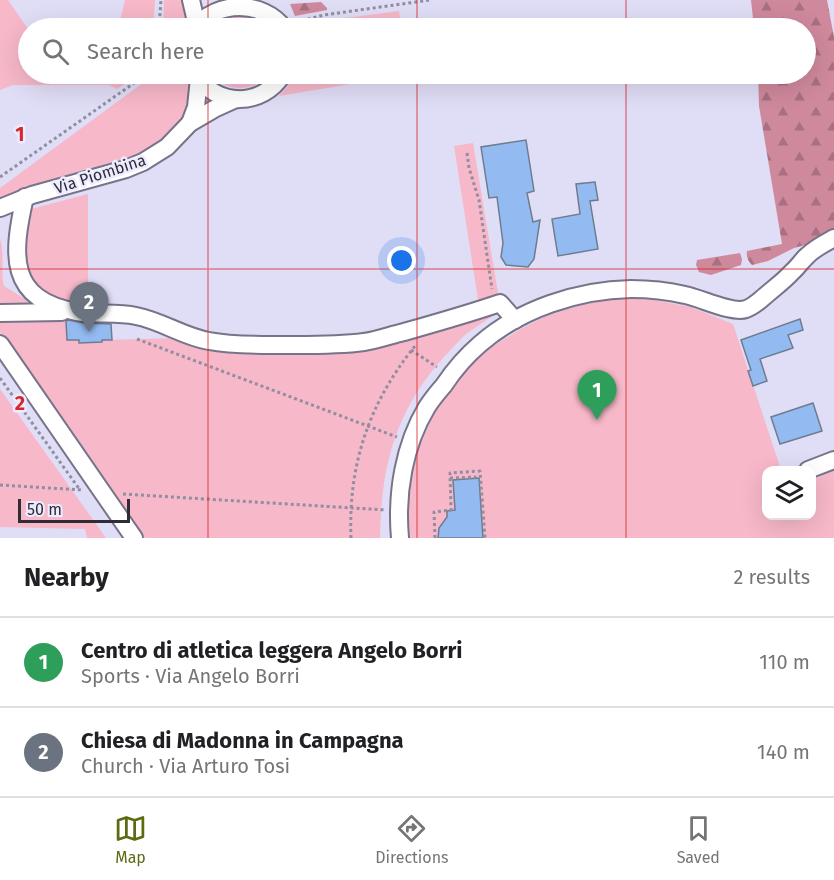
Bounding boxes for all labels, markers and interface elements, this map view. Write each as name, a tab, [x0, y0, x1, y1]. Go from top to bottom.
search box	[18, 18, 816, 84]
icon: search	[39, 35, 72, 68]
text: Search here	[87, 38, 205, 65]
text: 1	[15, 122, 25, 146]
street label: Via Piombina	[52, 150, 148, 198]
your location	[387, 246, 416, 275]
pin: 2	[70, 282, 109, 332]
pin: 1	[578, 370, 616, 420]
text: 2	[15, 391, 25, 415]
map controls	[762, 466, 816, 520]
button: layers	[762, 466, 816, 520]
scale bar	[18, 496, 130, 524]
text: 50 m	[27, 500, 62, 519]
text: Nearby	[24, 562, 109, 593]
text: 2 results	[733, 565, 810, 589]
text: Centro di atletica leggera Angelo Borri	[81, 637, 463, 664]
text: 1	[39, 650, 48, 674]
text: 110 m	[759, 650, 810, 674]
text: Sports · Via Angelo Borri	[81, 664, 300, 688]
text: Chiesa di Madonna in Campagna	[81, 727, 404, 754]
text: 2	[38, 740, 49, 764]
text: 140 m	[757, 740, 810, 764]
text: Church · Via Arturo Tosi	[81, 754, 290, 778]
tab: Map	[114, 812, 147, 867]
tab: Directions	[375, 812, 449, 867]
tab: Saved	[677, 812, 720, 867]

